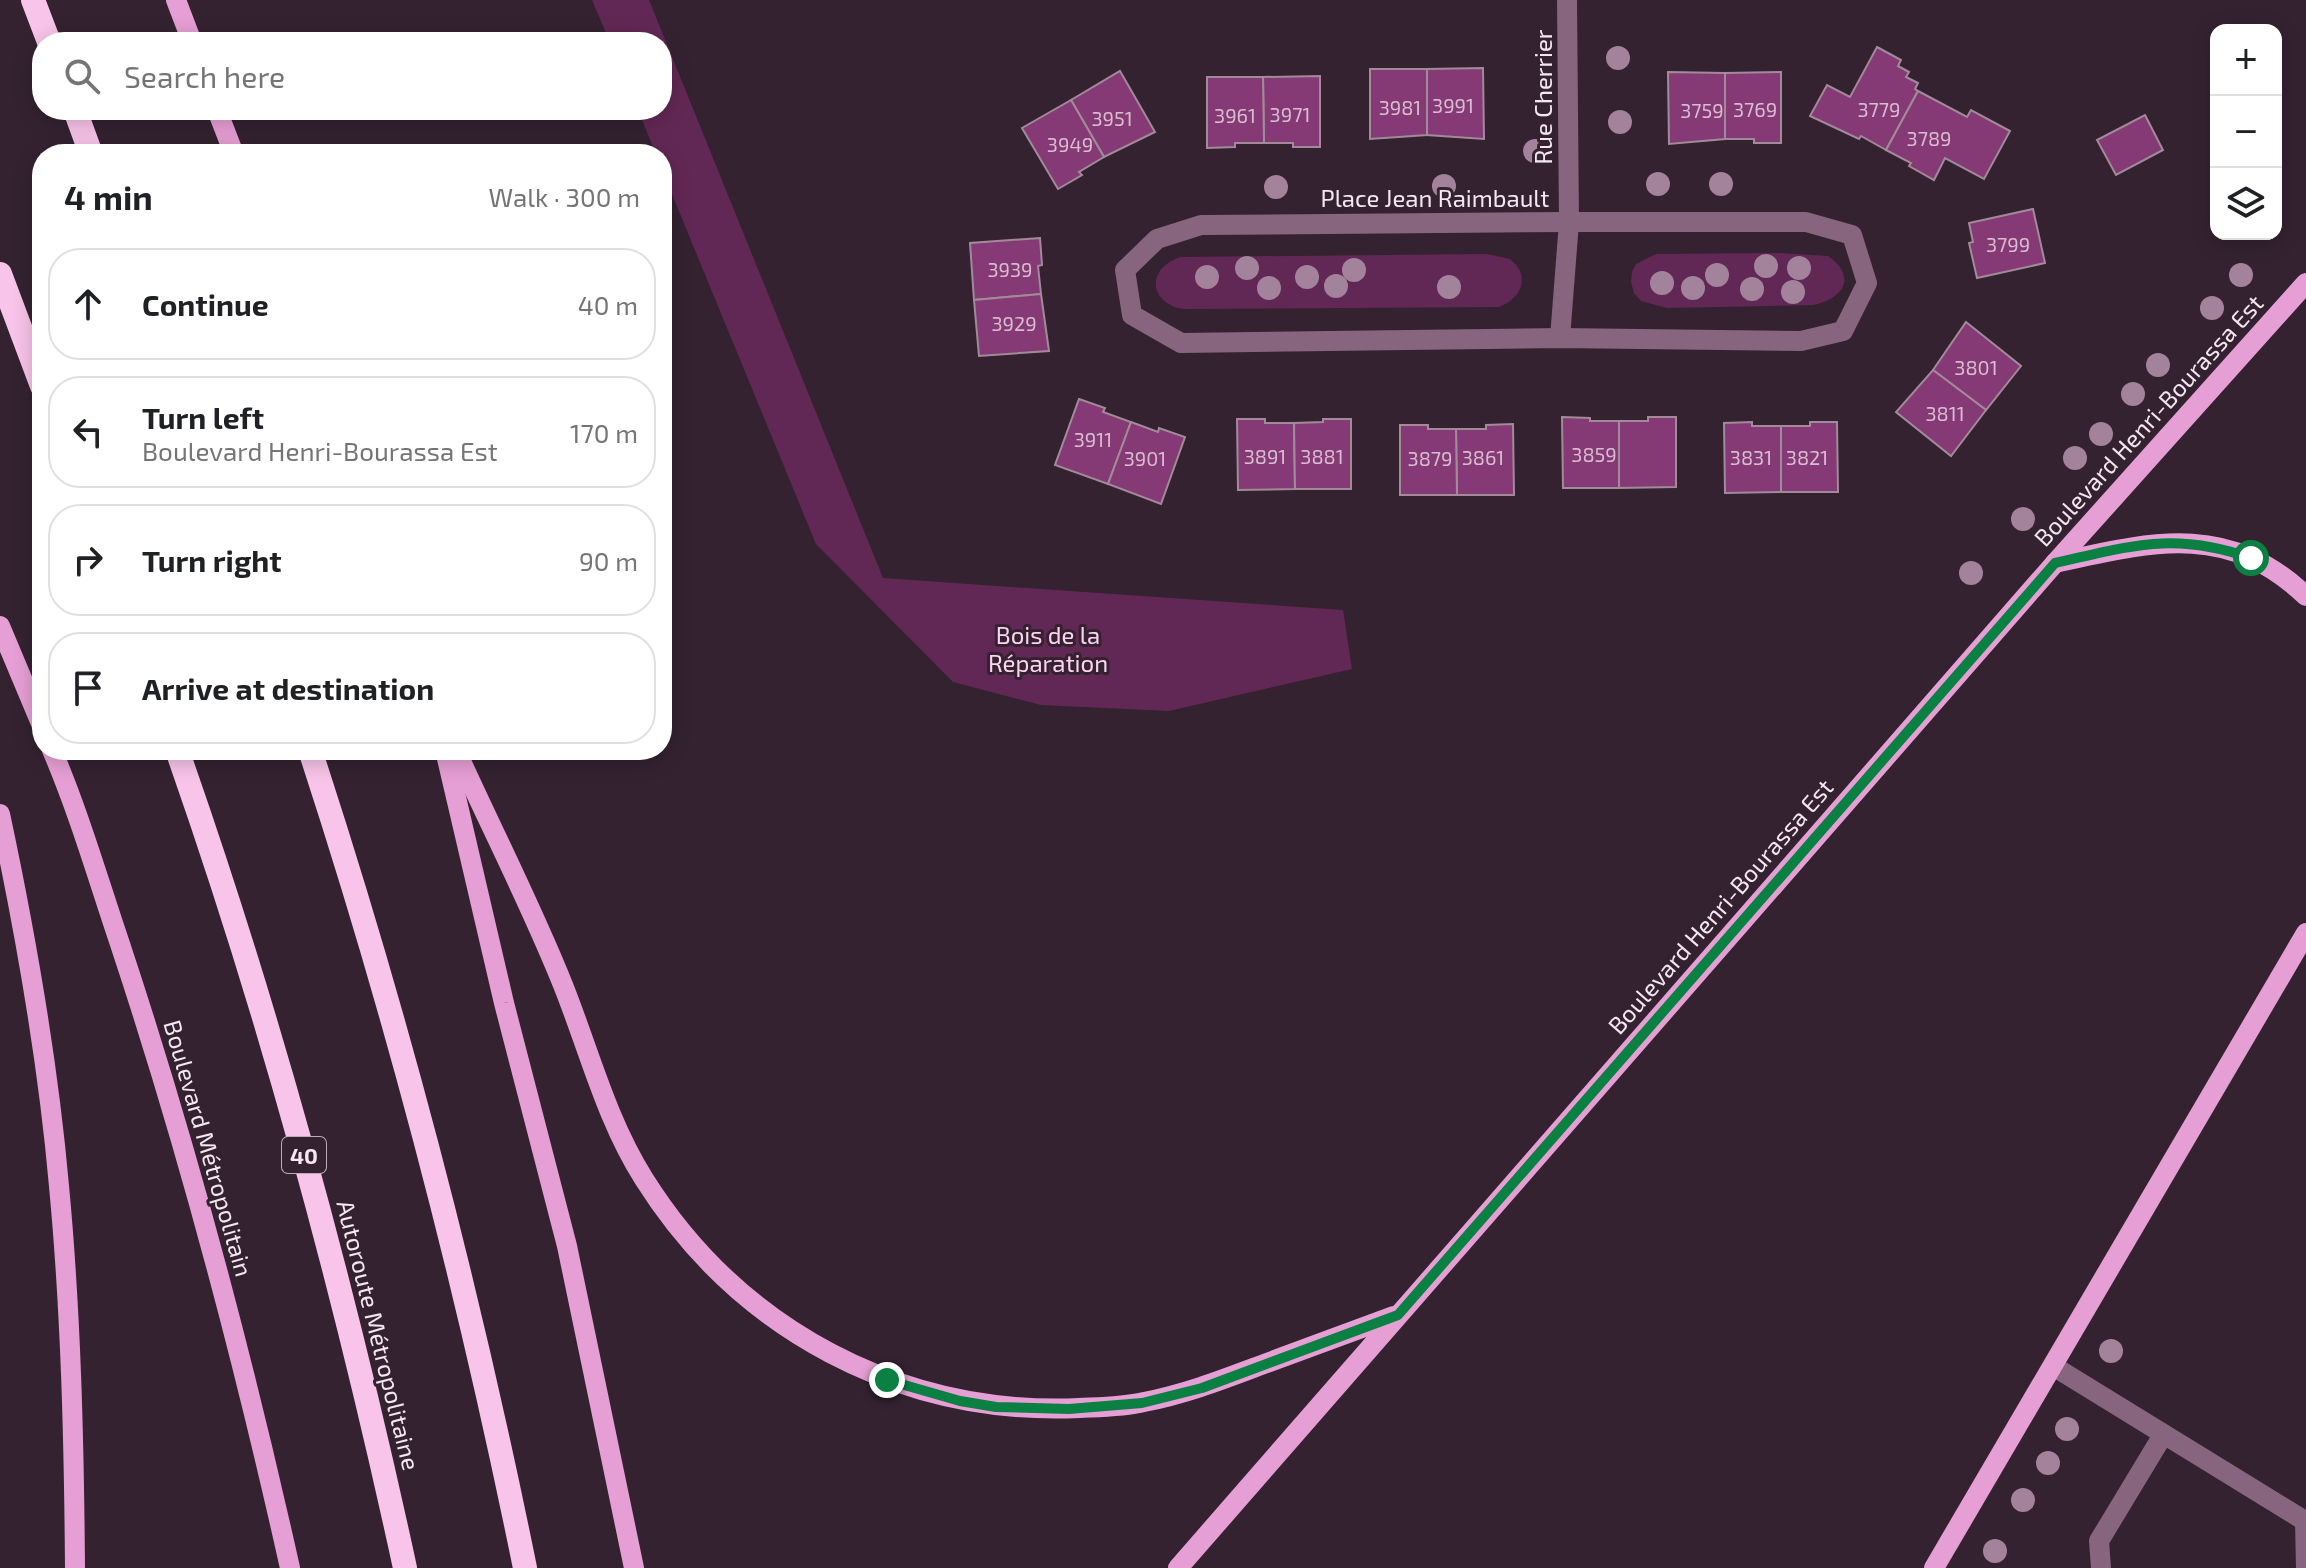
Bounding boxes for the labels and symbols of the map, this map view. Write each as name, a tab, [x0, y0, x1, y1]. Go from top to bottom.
street label: Rue Cherrier	[1528, 29, 1557, 164]
house number: 3991	[1432, 93, 1474, 117]
house number: 3981	[1379, 95, 1421, 119]
house number: 3769	[1733, 97, 1777, 121]
house number: 3779	[1857, 97, 1901, 121]
house number: 3759	[1680, 98, 1724, 122]
house number: 3971	[1270, 102, 1310, 126]
house number: 3961	[1214, 103, 1256, 127]
house number: 3951	[1091, 106, 1133, 130]
house number: 3789	[1907, 126, 1951, 150]
house number: 3949	[1047, 132, 1093, 156]
street label: Place Jean Raimbault	[1321, 183, 1549, 212]
house number: 3799	[1986, 232, 2030, 256]
house number: 3939	[987, 257, 1033, 281]
street label: Boulevard Henri-Bourassa Est	[2027, 288, 2269, 552]
house number: 3929	[991, 311, 1037, 335]
house number: 3801	[1954, 355, 1998, 379]
house number: 3811	[1925, 401, 1965, 425]
house number: 3911	[1074, 427, 1112, 451]
house number: 3859	[1571, 442, 1617, 466]
house number: 3891	[1244, 444, 1286, 468]
house number: 3881	[1300, 444, 1344, 468]
house number: 3861	[1462, 445, 1504, 469]
house number: 3831	[1730, 445, 1772, 469]
house number: 3821	[1786, 445, 1828, 469]
house number: 3901	[1124, 446, 1166, 470]
house number: 3879	[1408, 446, 1452, 470]
route start	[2233, 540, 2269, 576]
park label: Bois de la Réparation	[988, 620, 1108, 677]
street label: Boulevard Henri-Bourassa Est	[1601, 773, 1839, 1039]
street label: Boulevard Métropolitain	[159, 1017, 259, 1279]
road number: 40	[282, 1137, 326, 1173]
street label: Autoroute Métropolitaine	[331, 1197, 427, 1473]
route end	[869, 1362, 905, 1398]

